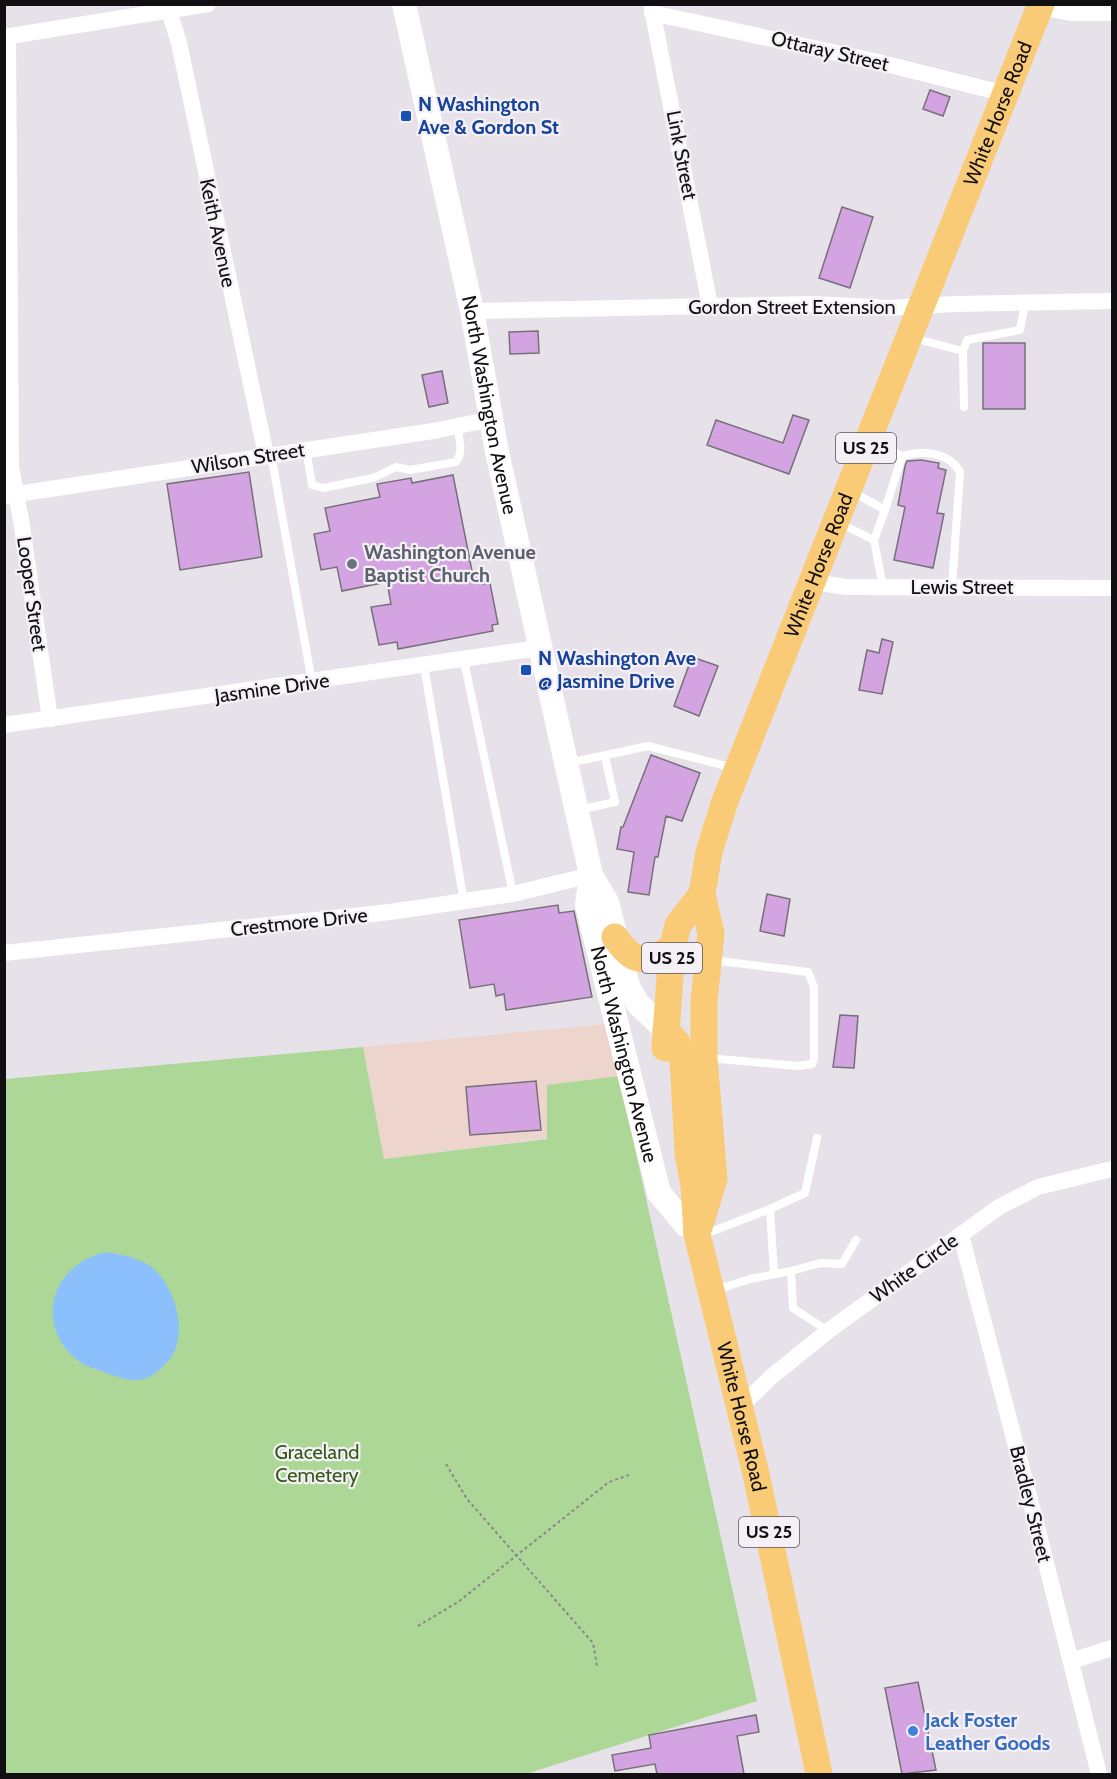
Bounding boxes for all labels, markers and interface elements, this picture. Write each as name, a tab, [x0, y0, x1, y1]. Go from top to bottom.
street label: Ottaray Street	[769, 26, 891, 76]
street label: White Horse Road	[958, 38, 1037, 189]
place label: N Washington Ave & Gordon St	[418, 92, 559, 139]
street label: Link Street	[662, 108, 702, 202]
marker: N Washington Ave & Gordon St	[399, 109, 413, 123]
street label: Keith Avenue	[195, 176, 241, 290]
street label: North Washington Avenue	[457, 293, 522, 517]
street label: Gordon Street Extension	[688, 295, 896, 319]
road number: US 25	[836, 433, 896, 463]
street label: Wilson Street	[190, 437, 307, 479]
street label: White Horse Road	[779, 490, 858, 641]
street label: Looper Street	[12, 535, 52, 653]
place label: Washington Avenue Baptist Church	[364, 540, 536, 587]
marker: Washington Avenue Baptist Church	[345, 557, 359, 571]
street label: Lewis Street	[911, 575, 1014, 599]
place label: N Washington Ave @ Jasmine Drive	[538, 646, 696, 693]
marker: N Washington Ave @ Jasmine Drive	[519, 663, 533, 677]
street label: Jasmine Drive	[212, 668, 331, 708]
street label: Crestmore Drive	[229, 903, 369, 941]
street label: North Washington Avenue	[586, 943, 663, 1165]
road number: US 25	[642, 943, 702, 973]
street label: White Circle	[865, 1228, 963, 1308]
street label: White Horse Road	[712, 1340, 771, 1494]
park label: Graceland Cemetery	[275, 1440, 359, 1487]
street label: Bradley Street	[1005, 1443, 1057, 1565]
road number: US 25	[739, 1517, 799, 1547]
place label: Jack Foster Leather Goods	[924, 1708, 1050, 1755]
marker: Jack Foster Leather Goods	[906, 1724, 920, 1738]

